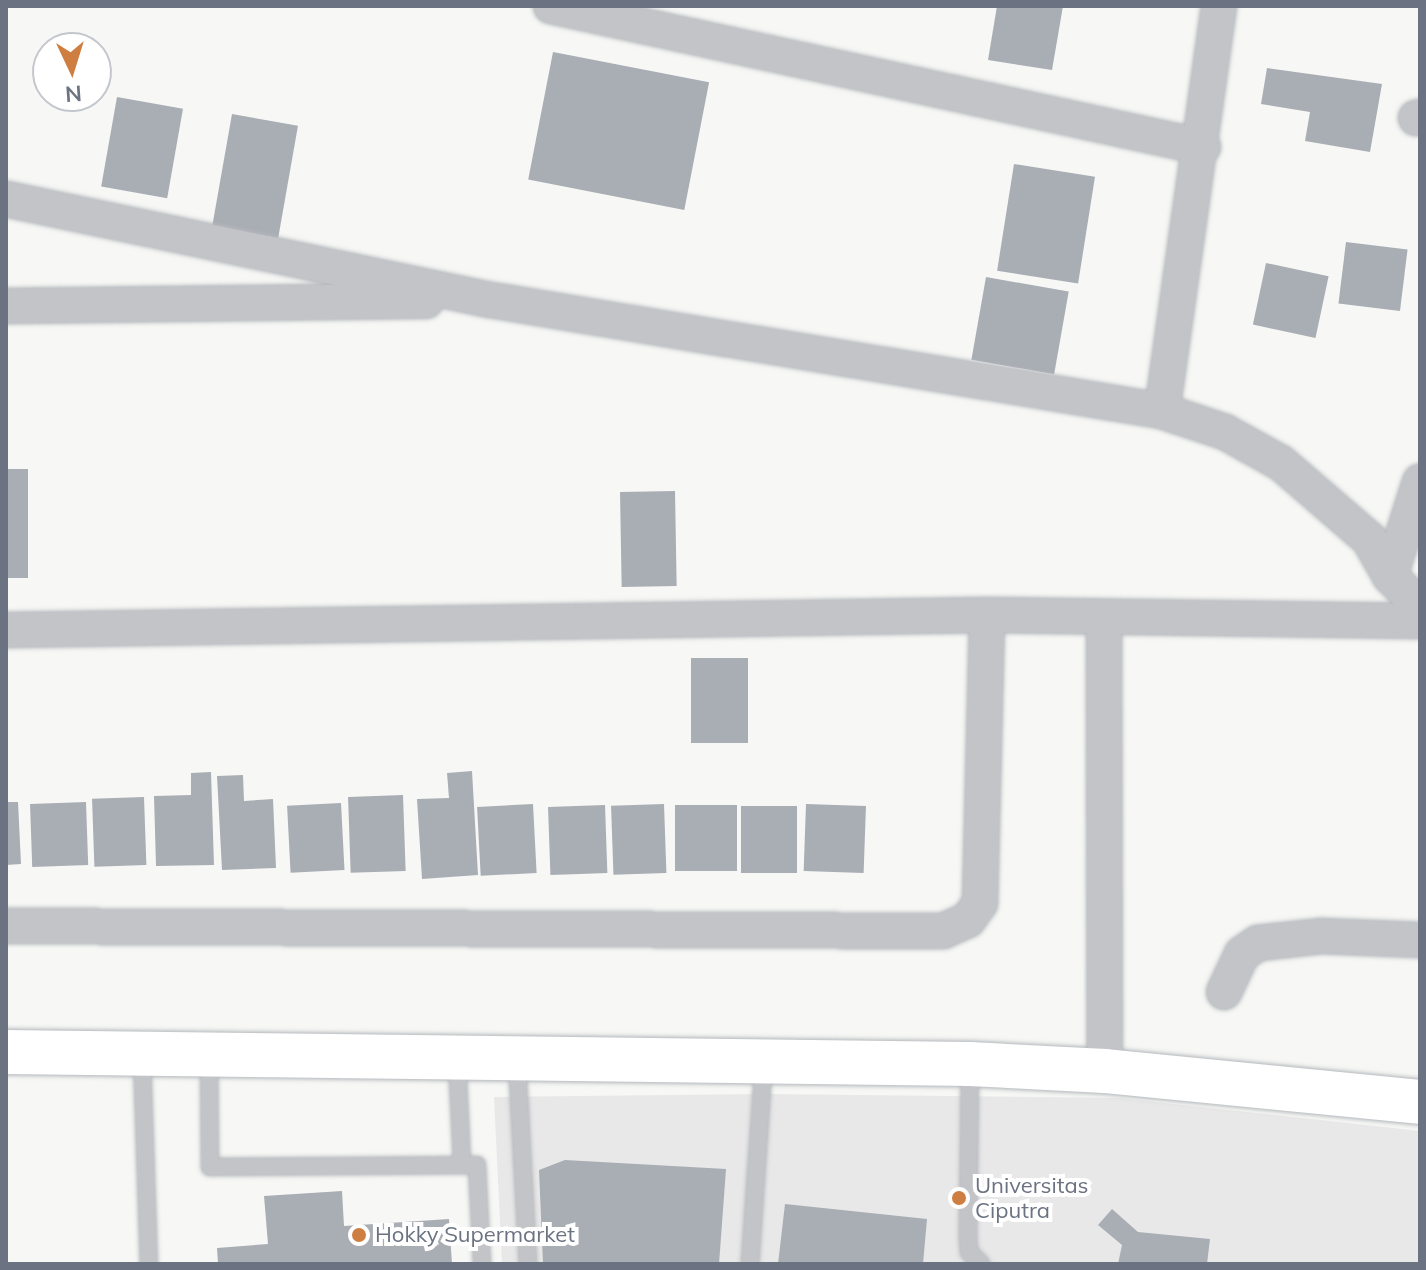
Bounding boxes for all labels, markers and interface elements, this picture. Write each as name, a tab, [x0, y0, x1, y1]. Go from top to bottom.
north arrow	[32, 32, 112, 112]
text: N	[64, 79, 83, 108]
place label: Universitas Ciputra	[975, 1172, 1089, 1224]
marker: Universitas Ciputra	[950, 1189, 968, 1207]
place label: Hokky Supermarket	[375, 1222, 575, 1248]
marker: Hokky Supermarket	[350, 1226, 368, 1244]

